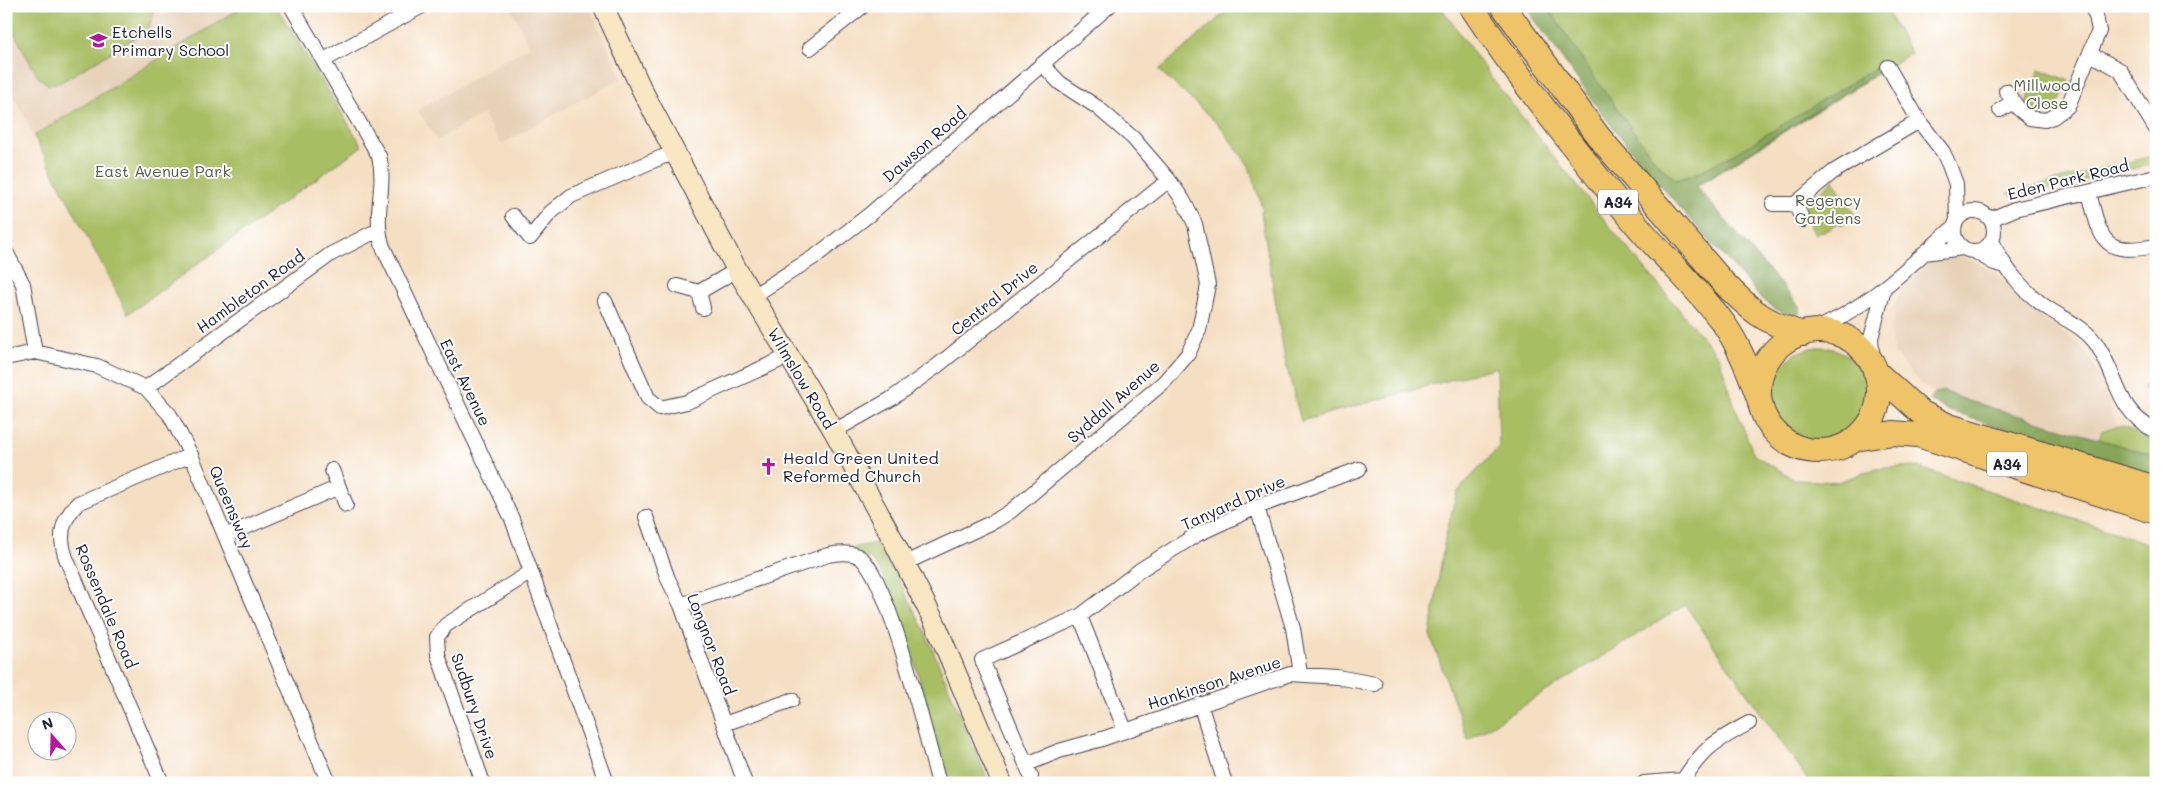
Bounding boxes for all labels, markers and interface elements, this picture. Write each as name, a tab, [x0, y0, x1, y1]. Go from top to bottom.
place label: Etchells Primary School	[112, 21, 229, 60]
school or university icon: Etchells Primary School	[88, 30, 108, 50]
park label: Millwood Close	[2013, 74, 2081, 113]
street label: Dawson Road	[878, 102, 970, 186]
street label: Eden Park Road	[2005, 154, 2131, 204]
park label: East Avenue Park	[95, 160, 231, 181]
park label: Regency Gardens	[1795, 189, 1861, 228]
road number: A34	[1598, 190, 1638, 214]
street label: Hambleton Road	[192, 245, 308, 337]
street label: Central Drive	[946, 256, 1042, 340]
street label: Wilmslow Road	[764, 324, 840, 432]
street label: East Avenue	[436, 335, 496, 429]
street label: Syddall Avenue	[1062, 355, 1164, 447]
place label: Heald Green United Reformed Church	[783, 447, 939, 486]
road number: A34	[1987, 452, 2027, 476]
church icon: Heald Green United Reformed Church	[759, 456, 779, 476]
street label: Queensway	[205, 462, 259, 552]
street label: Tanyard Drive	[1178, 470, 1288, 534]
street label: Rossendale Road	[71, 541, 143, 671]
street label: Longnor Road	[683, 590, 741, 698]
street label: Sudbury Drive	[447, 650, 503, 762]
street label: Hankinson Avenue	[1145, 651, 1283, 713]
north arrow	[28, 712, 78, 762]
text: N	[39, 713, 56, 734]

